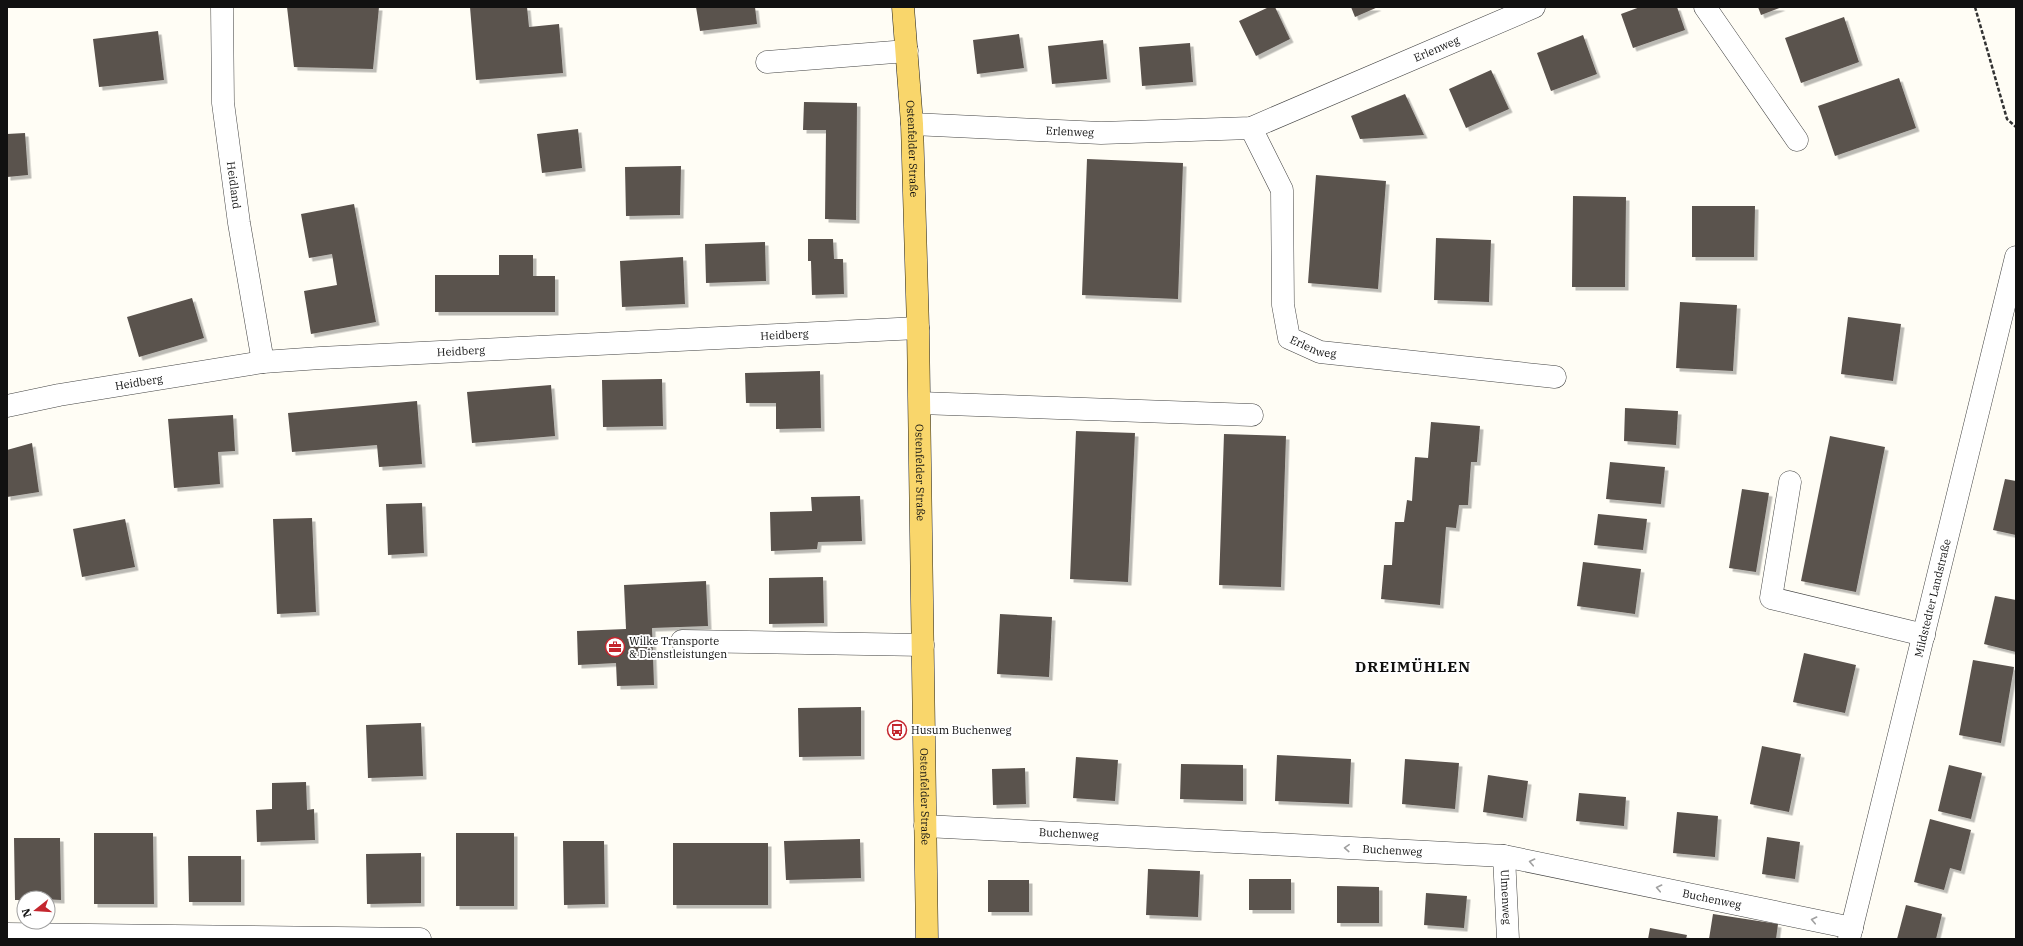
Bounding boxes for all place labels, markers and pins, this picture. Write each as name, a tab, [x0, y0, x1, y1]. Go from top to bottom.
place label: Wilke Transporte & Dienstleistungen	[629, 634, 727, 661]
office icon: Wilke Transporte & Dienstleistungen	[604, 636, 626, 658]
bus stop icon: Husum Buchenweg	[886, 719, 908, 741]
place label: Husum Buchenweg	[911, 723, 1011, 737]

